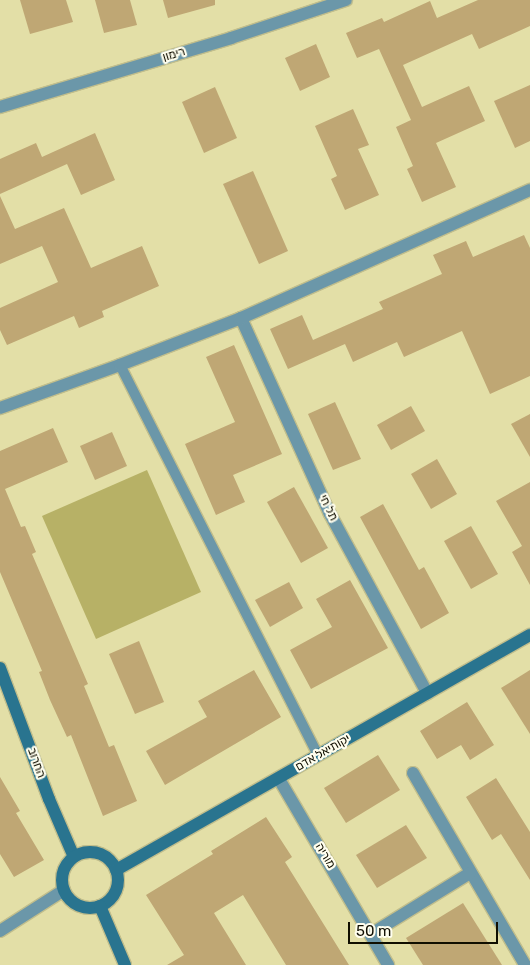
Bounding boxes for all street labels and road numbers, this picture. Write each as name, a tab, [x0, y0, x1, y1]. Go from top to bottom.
street label: רימון	[161, 45, 187, 65]
street label: תל חי	[316, 493, 340, 523]
street label: יקותיאל אדם	[293, 731, 353, 775]
street label: החרוב	[24, 746, 48, 780]
street label: מוריה	[312, 841, 338, 871]

